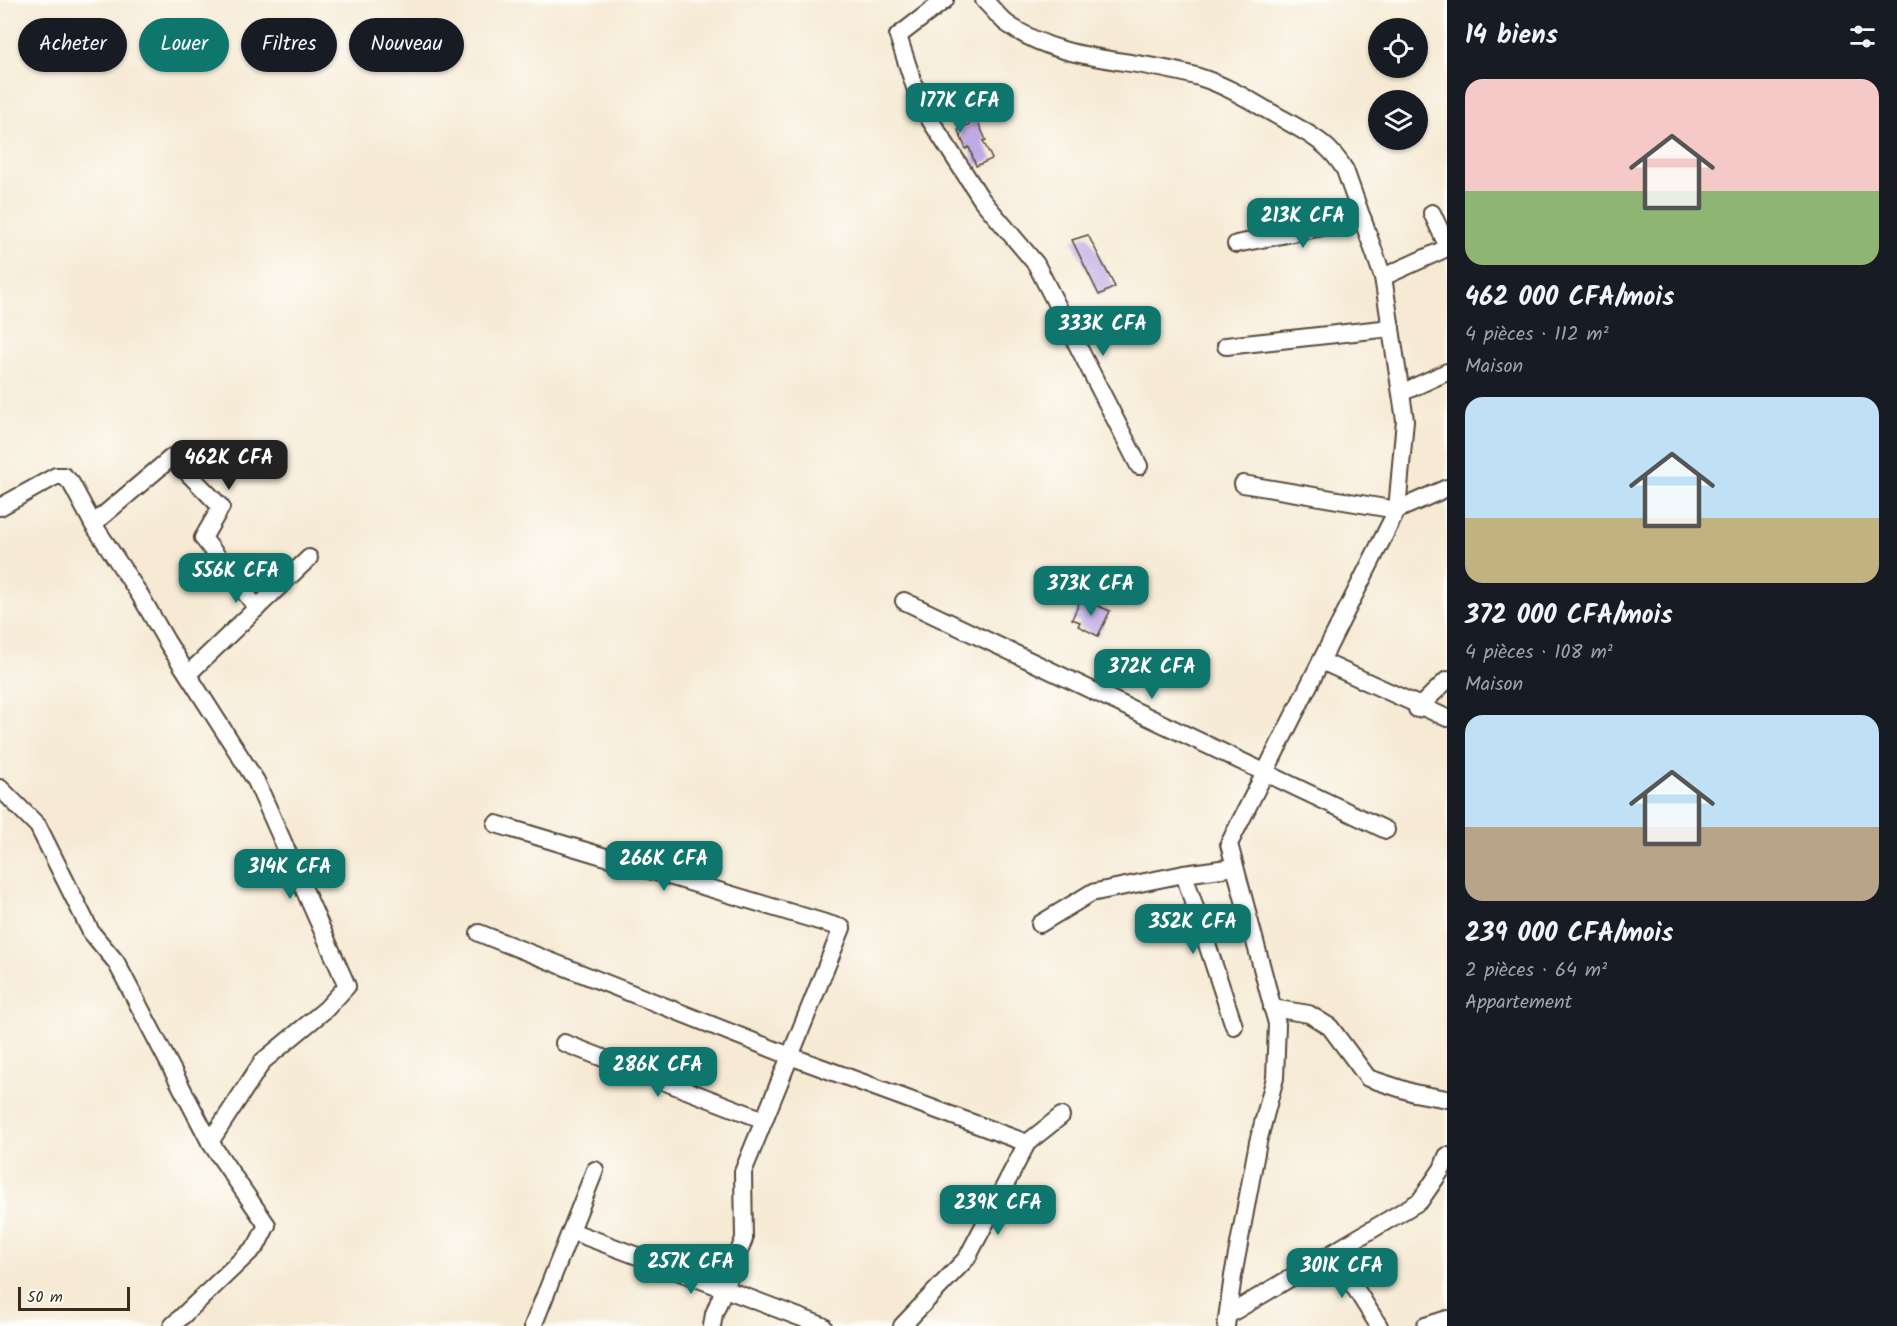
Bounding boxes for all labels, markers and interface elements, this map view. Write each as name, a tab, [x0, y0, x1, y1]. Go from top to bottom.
text: 14 biens	[1465, 15, 1558, 57]
chip: Acheter	[18, 18, 127, 72]
chip: Louer	[139, 18, 229, 72]
chip: Filtres	[241, 18, 337, 72]
chip: Nouveau	[349, 18, 464, 72]
map controls	[1368, 18, 1428, 150]
button: locate	[1368, 18, 1428, 78]
icon: filters	[1846, 20, 1879, 53]
pin: 177K CFA	[898, 83, 1022, 134]
text: 177K CFA	[920, 86, 1000, 118]
button: layers	[1368, 90, 1428, 150]
icon: home	[1618, 118, 1726, 226]
pin: 213K CFA	[1241, 198, 1365, 249]
text: 213K CFA	[1261, 201, 1345, 233]
text: 462 000 CFA/mois	[1465, 277, 1674, 319]
pin: 333K CFA	[1041, 306, 1165, 357]
text: 333K CFA	[1059, 309, 1147, 341]
text: 4 pièces · 112 m²	[1465, 319, 1609, 351]
text: Maison	[1465, 351, 1523, 383]
icon: home	[1618, 436, 1726, 544]
pin: 462K CFA	[167, 440, 291, 491]
text: 462K CFA	[185, 443, 273, 475]
pin: 556K CFA	[174, 553, 298, 604]
text: 556K CFA	[193, 556, 279, 588]
pin: 373K CFA	[1029, 566, 1153, 617]
text: 373K CFA	[1048, 569, 1134, 601]
text: 372 000 CFA/mois	[1465, 595, 1673, 637]
text: 4 pièces · 108 m²	[1465, 637, 1613, 669]
pin: 372K CFA	[1090, 649, 1214, 700]
text: 372K CFA	[1108, 652, 1196, 684]
text: Maison	[1465, 669, 1523, 701]
icon: home	[1618, 754, 1726, 862]
pin: 266K CFA	[602, 841, 726, 892]
text: 266K CFA	[620, 844, 708, 876]
pin: 314K CFA	[228, 849, 352, 900]
text: 314K CFA	[248, 852, 332, 884]
pin: 352K CFA	[1131, 904, 1255, 955]
text: 352K CFA	[1149, 907, 1237, 939]
text: 239 000 CFA/mois	[1465, 913, 1673, 955]
text: 2 pièces · 64 m²	[1465, 955, 1607, 987]
text: Appartement	[1465, 987, 1572, 1019]
pin: 286K CFA	[596, 1047, 720, 1098]
text: 286K CFA	[613, 1050, 703, 1082]
pin: 239K CFA	[936, 1185, 1060, 1236]
text: 239K CFA	[954, 1188, 1042, 1220]
pin: 257K CFA	[629, 1244, 753, 1295]
text: 257K CFA	[648, 1247, 734, 1279]
pin: 301K CFA	[1280, 1248, 1404, 1299]
text: 301K CFA	[1301, 1251, 1383, 1283]
scale bar	[18, 1284, 130, 1312]
text: 50 m	[27, 1285, 63, 1310]

